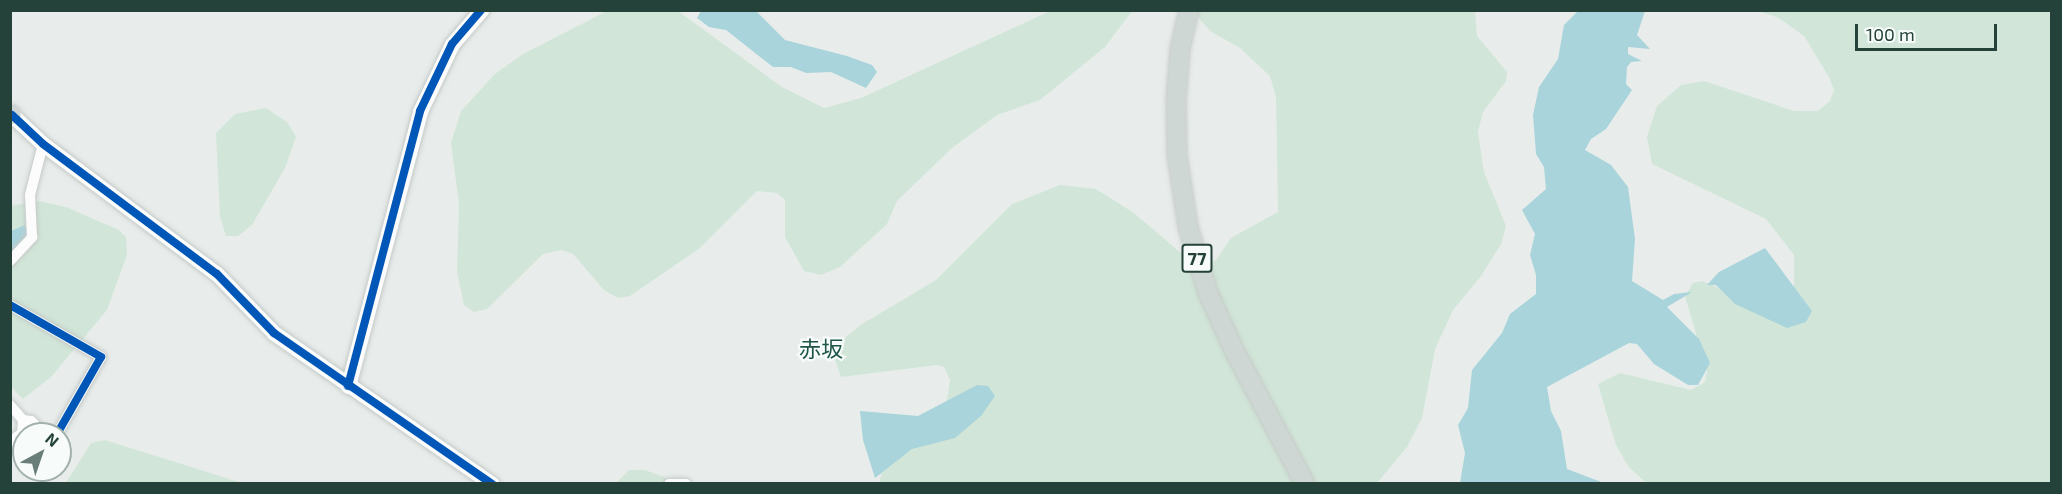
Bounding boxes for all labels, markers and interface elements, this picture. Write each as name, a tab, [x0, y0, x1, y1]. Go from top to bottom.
scale bar	[1858, 12, 2000, 50]
text: 100 m	[1866, 23, 1915, 45]
road number: 77	[1180, 243, 1214, 273]
district label: 赤坂	[799, 336, 843, 362]
north arrow	[12, 422, 72, 482]
text: N	[42, 428, 63, 450]

